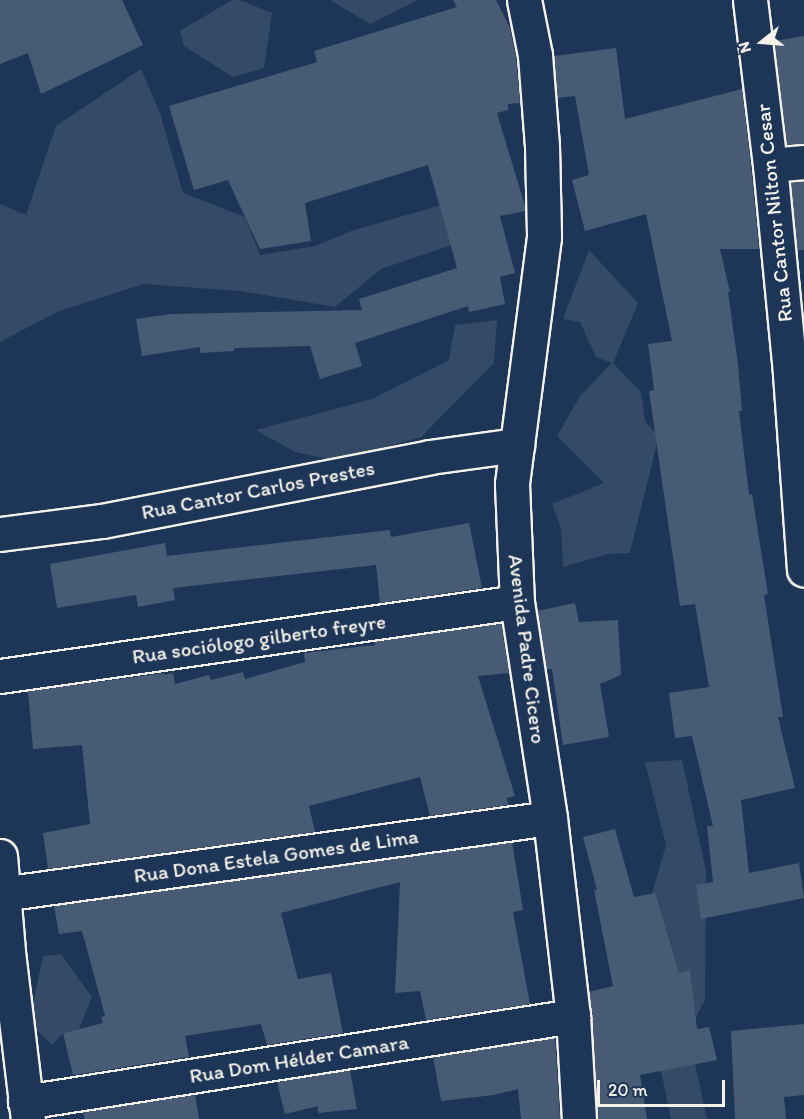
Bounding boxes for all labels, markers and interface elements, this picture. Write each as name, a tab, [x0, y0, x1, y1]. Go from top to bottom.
north arrow	[732, 12, 792, 72]
text: N	[734, 39, 755, 55]
street label: Rua Cantor Nilton Cesar	[750, 103, 798, 323]
street label: Rua Cantor Carlos Prestes	[139, 455, 377, 525]
street label: Avenida Padre Cicero	[503, 553, 551, 745]
street label: Rua sociólogo gilberto freyre	[130, 609, 388, 669]
street label: Rua Dona Estela Gomes de Lima	[132, 823, 420, 889]
street label: Rua Dom Hélder Camara	[187, 1029, 411, 1089]
scale bar	[600, 1068, 728, 1106]
text: 20 m	[608, 1079, 648, 1101]

